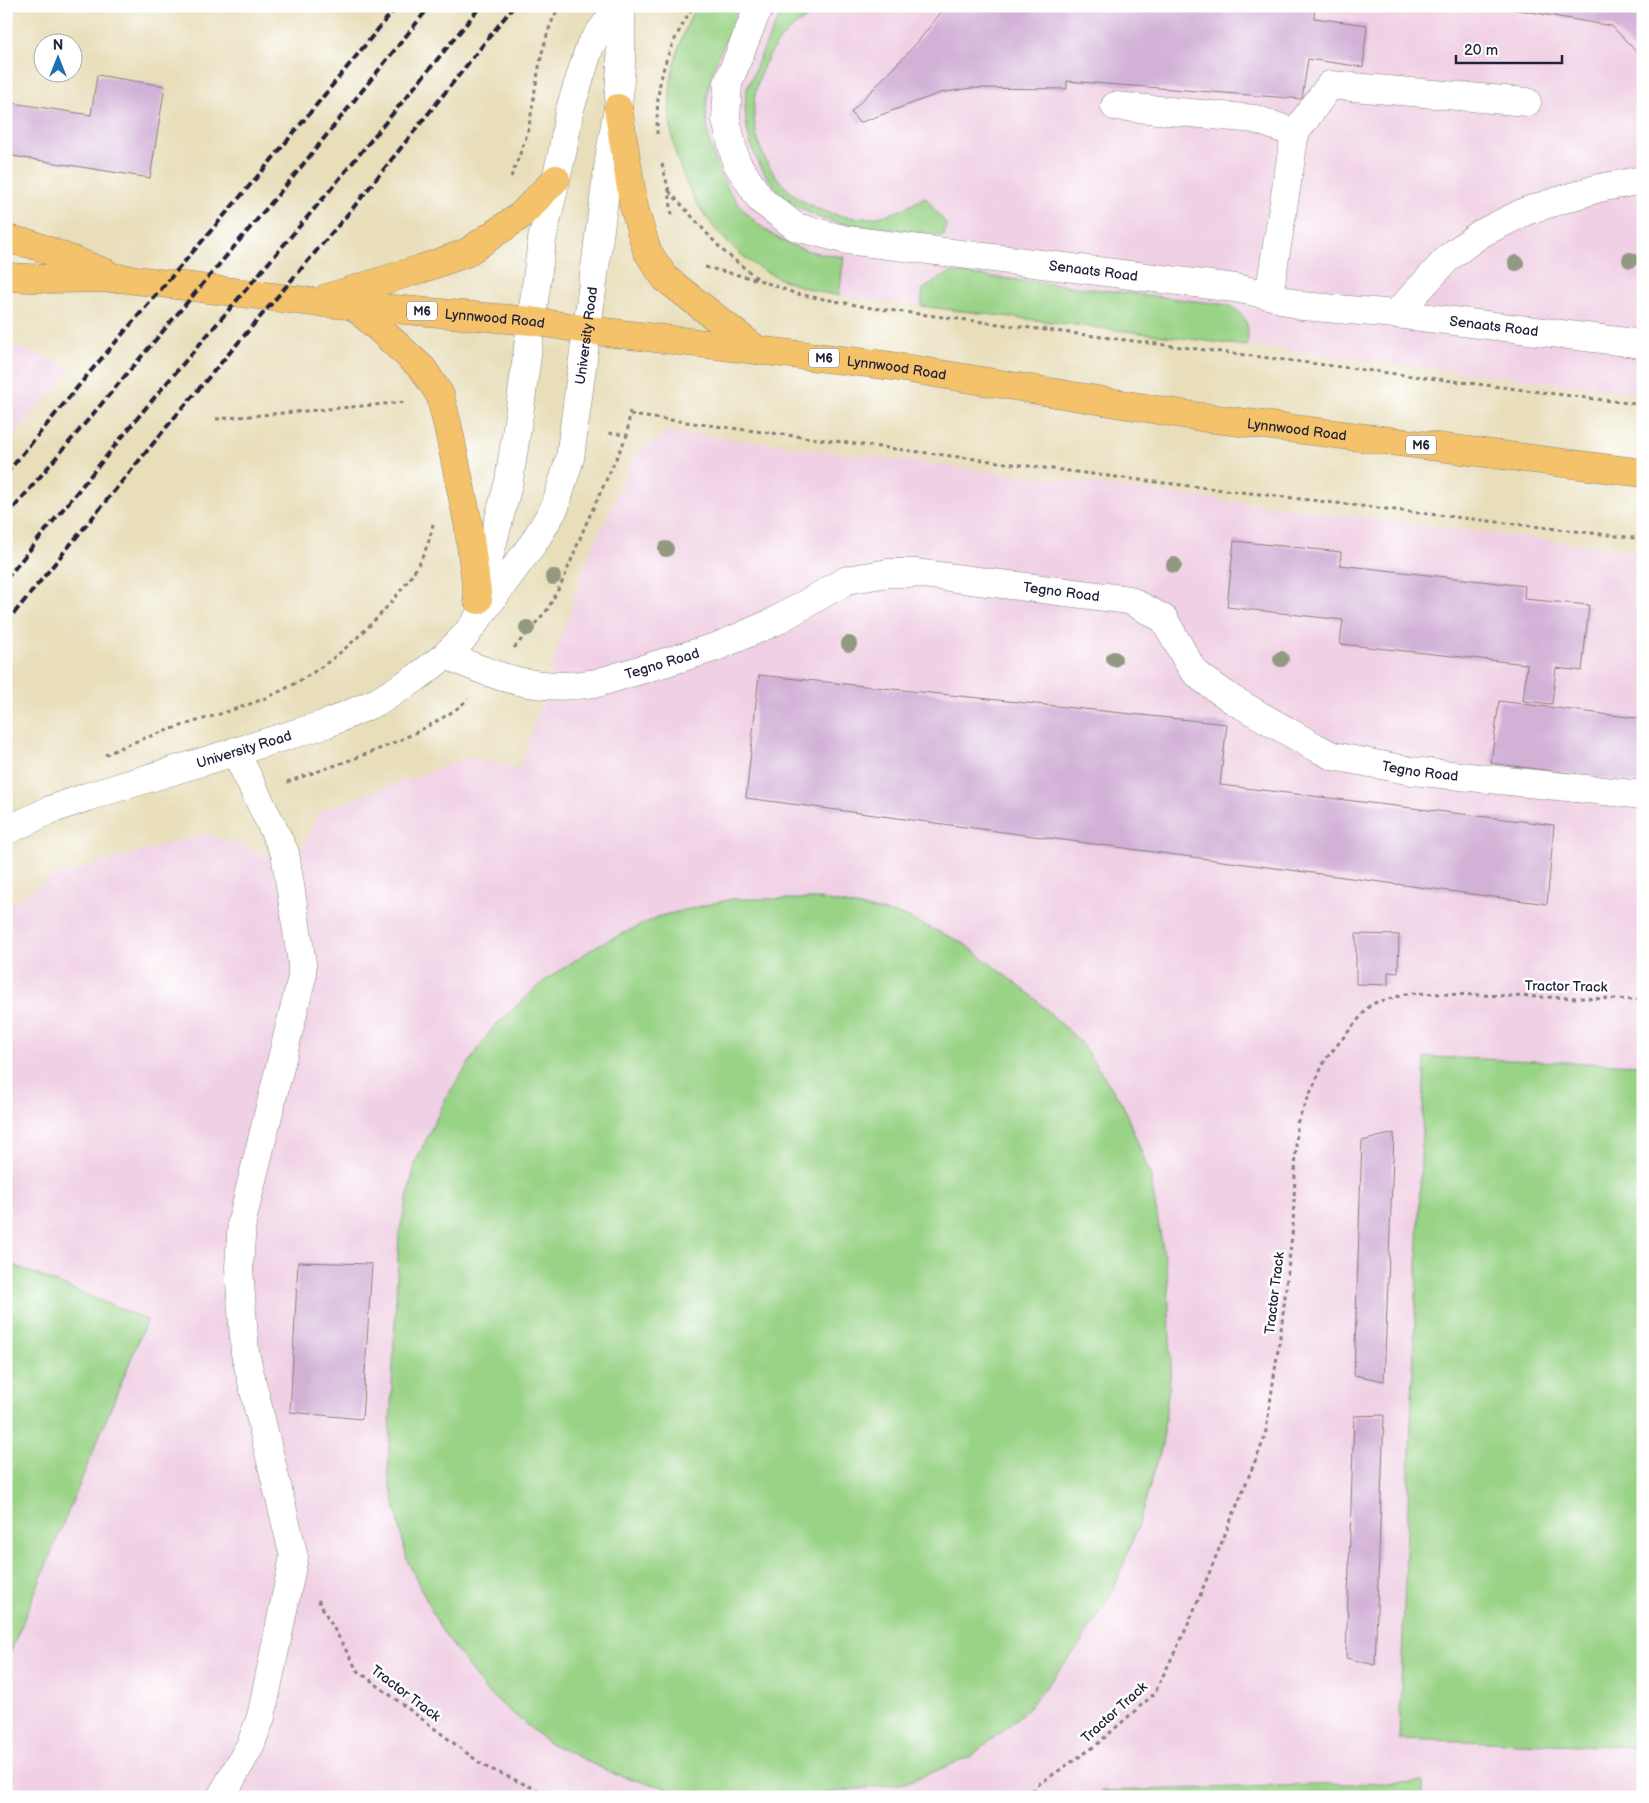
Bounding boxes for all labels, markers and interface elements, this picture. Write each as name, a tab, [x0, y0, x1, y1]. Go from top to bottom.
north arrow	[32, 32, 82, 82]
scale bar	[1456, 32, 1563, 64]
text: N	[53, 37, 63, 54]
text: 20 m	[1464, 41, 1498, 60]
street label: Senaats Road	[1048, 257, 1139, 285]
street label: University Road	[572, 286, 601, 386]
road number: M6	[407, 302, 437, 321]
street label: Lynnwood Road	[444, 305, 546, 332]
street label: Senaats Road	[1449, 313, 1539, 340]
road number: M6	[809, 348, 839, 368]
street label: Lynnwood Road	[846, 353, 948, 384]
street label: Lynnwood Road	[1246, 415, 1348, 444]
road number: M6	[1406, 436, 1436, 454]
street label: Tegno Road	[1022, 579, 1101, 605]
street label: Tegno Road	[623, 645, 701, 683]
street label: University Road	[194, 727, 294, 772]
street label: Tegno Road	[1381, 757, 1459, 785]
street label: Tractor Track	[1524, 977, 1608, 996]
street label: Tractor Track	[1261, 1251, 1288, 1335]
street label: Tractor Track	[368, 1662, 444, 1725]
street label: Tractor Track	[1078, 1678, 1151, 1746]

